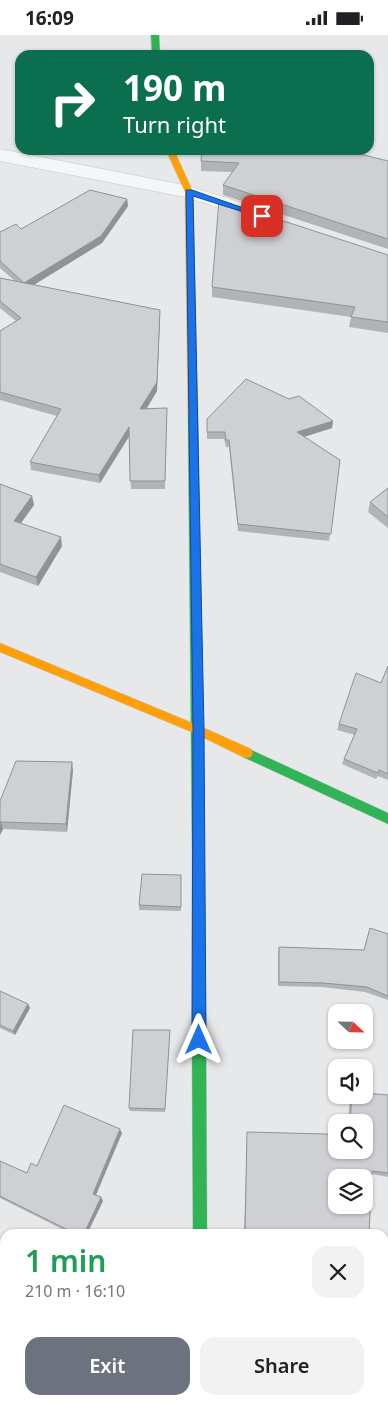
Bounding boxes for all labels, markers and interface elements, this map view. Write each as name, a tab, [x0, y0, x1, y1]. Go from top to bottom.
text: 16:09	[25, 5, 74, 31]
text: 190 m	[123, 64, 226, 111]
icon: right	[40, 70, 105, 135]
text: Turn right	[123, 109, 226, 139]
pin	[241, 195, 283, 237]
icon: arrive	[248, 202, 276, 230]
north arrow	[328, 1004, 372, 1049]
map controls	[328, 1004, 373, 1214]
position arrow	[172, 1013, 224, 1065]
button: sound	[328, 1059, 373, 1104]
button: search	[328, 1114, 373, 1159]
button: layers	[328, 1169, 373, 1214]
text: 1 min	[25, 1240, 106, 1281]
button: close	[312, 1246, 364, 1298]
text: 210 m · 16:10	[25, 1280, 125, 1302]
button: Exit	[25, 1337, 190, 1395]
button: Share	[200, 1337, 364, 1395]

